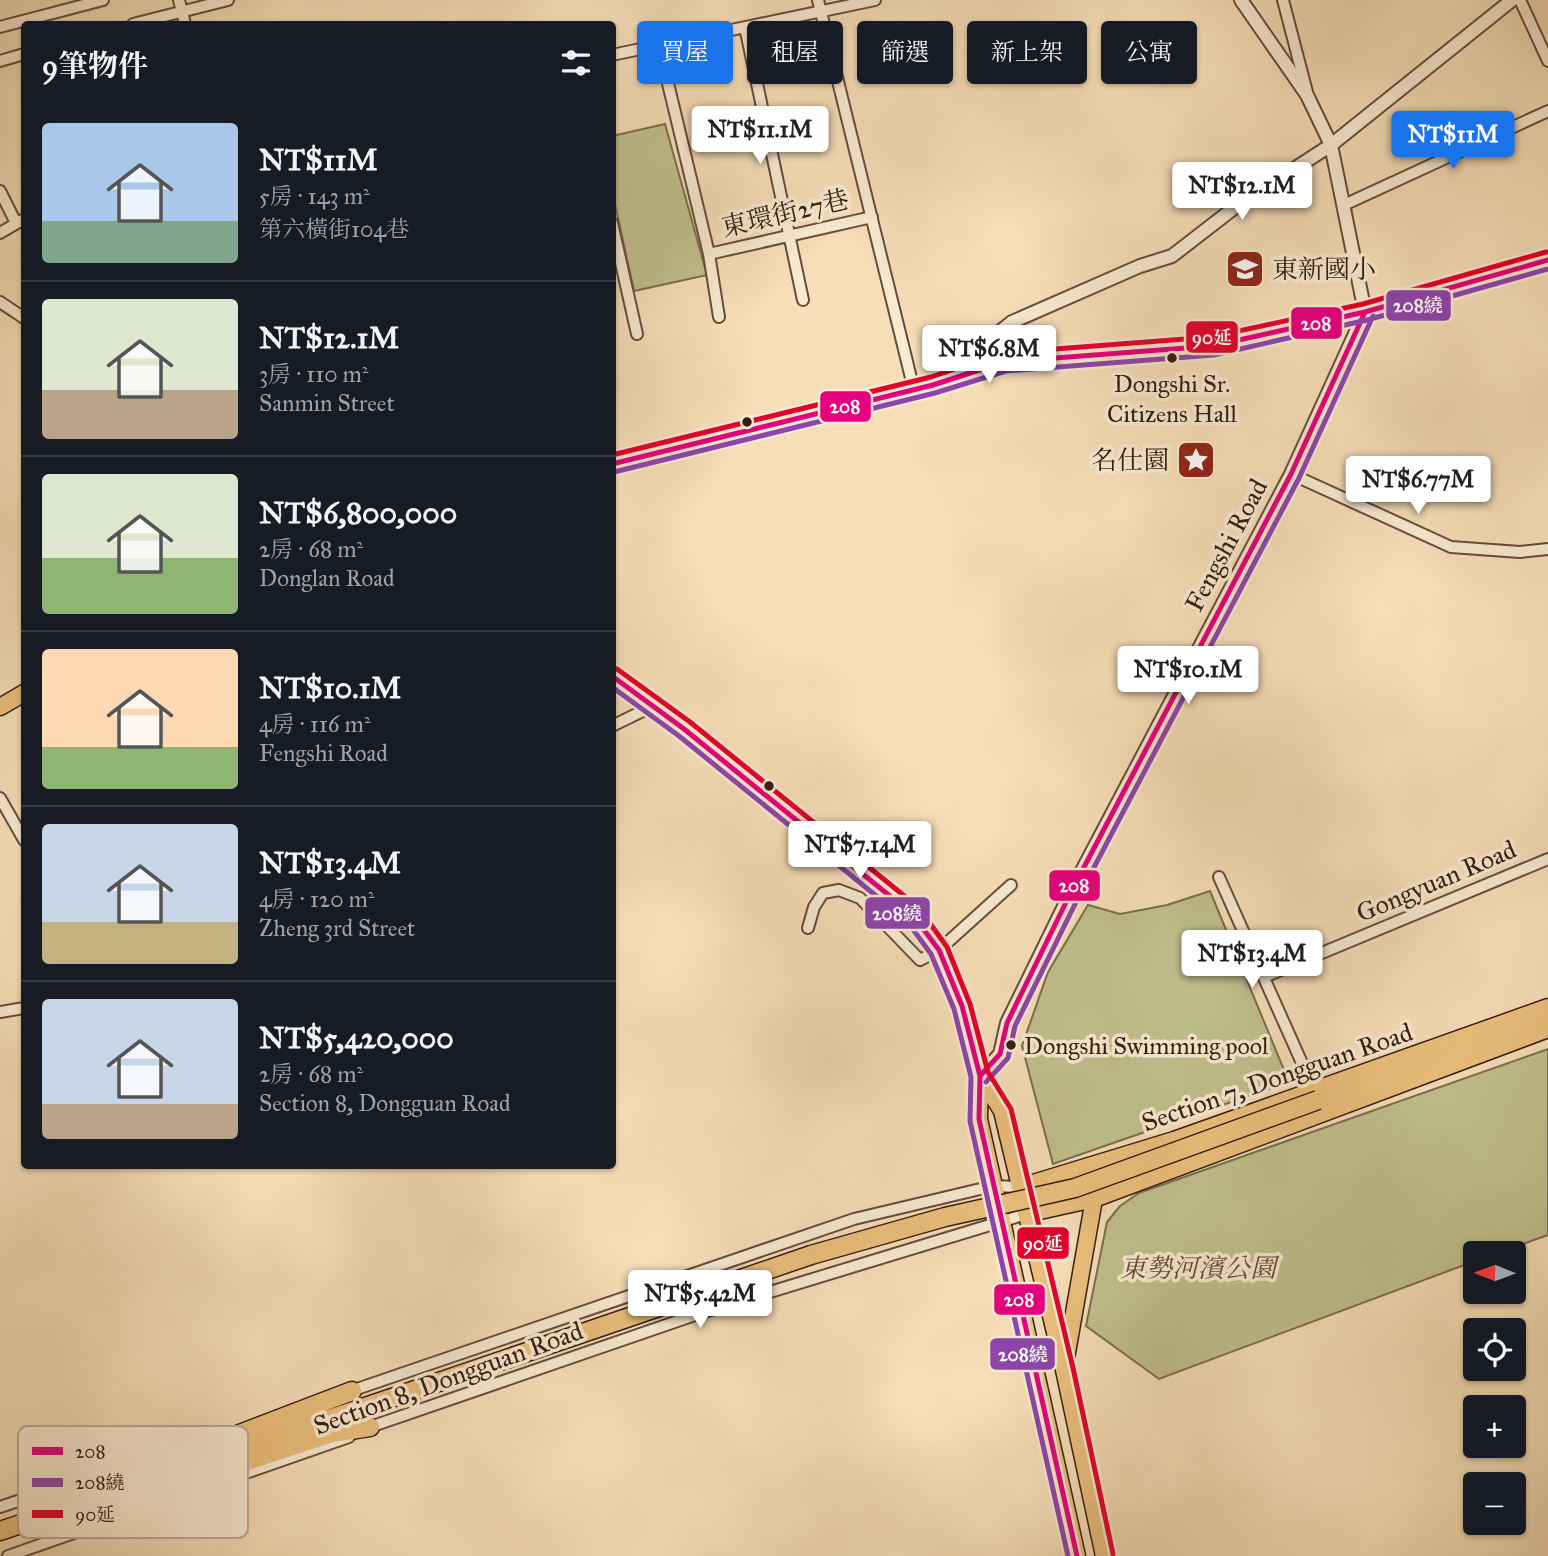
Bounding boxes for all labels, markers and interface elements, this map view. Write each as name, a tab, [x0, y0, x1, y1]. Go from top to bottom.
chip: 買屋	[637, 21, 733, 84]
chip: 租屋	[747, 21, 843, 84]
chip: 篩選	[857, 21, 953, 84]
chip: 新上架	[967, 21, 1087, 84]
chip: 公寓	[1101, 21, 1197, 84]
icon: filters	[557, 44, 595, 82]
text: 9筆物件	[42, 48, 148, 84]
pin: NT$11.1M	[688, 106, 832, 166]
pin: NT$11M	[1396, 111, 1510, 171]
text: NT$11.1M	[708, 115, 812, 143]
text: NT$11M	[1408, 120, 1498, 148]
text: NT$11M	[259, 142, 378, 178]
icon: home	[98, 151, 182, 235]
pin: NT$12.1M	[1170, 162, 1314, 222]
text: NT$12.1M	[1188, 171, 1296, 199]
text: 5房 · 143 m²	[259, 182, 370, 210]
street label: 東環街27巷	[718, 183, 852, 243]
text: 第六橫街104巷	[259, 215, 409, 243]
school or university icon: 東新國小	[1224, 248, 1266, 290]
place label: 東新國小	[1272, 253, 1376, 285]
line badge: 208繞	[1385, 289, 1452, 322]
text: 208繞	[1393, 294, 1443, 317]
line badge: 208	[1290, 306, 1343, 340]
text: 208	[1301, 312, 1331, 335]
text: NT$12.1M	[259, 320, 399, 356]
line badge: 90延	[1185, 320, 1239, 354]
pin: NT$6.8M	[924, 326, 1054, 385]
text: 90延	[1192, 326, 1232, 350]
icon: home	[98, 327, 182, 411]
text: NT$6.8M	[938, 334, 1040, 362]
marker: Dongshi Sr. Citizens Hall	[1165, 351, 1179, 365]
text: 3房 · 110 m²	[259, 360, 369, 388]
place label: Dongshi Sr. Citizens Hall	[1107, 369, 1237, 429]
text: Sanmin Street	[259, 389, 395, 417]
line badge: 208	[819, 390, 872, 423]
text: 208	[830, 395, 860, 418]
unlabelled marker	[740, 415, 754, 429]
place icon: 名仕園	[1175, 439, 1217, 481]
place label: 名仕園	[1091, 444, 1169, 476]
pin: NT$6.77M	[1346, 456, 1490, 516]
text: NT$6.77M	[1362, 465, 1474, 493]
street label: Fengshi Road	[1178, 473, 1274, 617]
text: NT$6,800,000	[259, 495, 457, 531]
icon: home	[98, 502, 182, 586]
text: 2房 · 68 m²	[259, 535, 363, 563]
text: Donglan Road	[259, 564, 394, 592]
pin: NT$10.1M	[1116, 646, 1260, 706]
text: NT$10.1M	[1133, 655, 1243, 683]
text: NT$10.1M	[259, 670, 401, 706]
icon: home	[98, 677, 182, 761]
text: 4房 · 116 m²	[259, 710, 371, 738]
text: Fengshi Road	[259, 739, 388, 767]
unlabelled marker	[762, 779, 776, 793]
pin: NT$7.14M	[788, 822, 932, 881]
text: NT$7.14M	[804, 830, 916, 858]
street label: Gongyuan Road	[1351, 833, 1521, 929]
text: NT$13.4M	[259, 845, 401, 881]
icon: home	[98, 852, 182, 936]
line badge: 208	[1048, 869, 1101, 902]
text: 208	[1059, 874, 1089, 897]
text: 4房 · 120 m²	[259, 885, 375, 913]
line badge: 208繞	[864, 896, 931, 930]
text: 208繞	[872, 902, 922, 925]
text: Zheng 3rd Street	[259, 914, 415, 942]
pin: NT$13.4M	[1180, 930, 1324, 990]
text: NT$13.4M	[1198, 939, 1306, 967]
street label: Section 7, Dongguan Road	[1137, 1016, 1417, 1138]
text: NT$5,420,000	[259, 1020, 454, 1056]
icon: home	[98, 1027, 182, 1111]
place label: Dongshi Swimming pool	[1024, 1031, 1269, 1061]
marker: Dongshi Swimming pool	[1004, 1038, 1018, 1052]
text: 2房 · 68 m²	[259, 1060, 363, 1088]
text: Section 8, Dongguan Road	[259, 1089, 511, 1117]
line badge: 90延	[1016, 1226, 1070, 1260]
text: 90延	[1023, 1232, 1063, 1256]
north arrow	[1463, 1241, 1526, 1304]
map controls	[1463, 1241, 1526, 1535]
park label: 東勢河濱公園	[1120, 1252, 1280, 1284]
pin: NT$5.42M	[628, 1270, 772, 1330]
text: NT$5.42M	[644, 1279, 756, 1307]
line badge: 208	[993, 1283, 1046, 1316]
text: 208	[1004, 1288, 1034, 1311]
street label: Section 8, Dongguan Road	[309, 1314, 587, 1442]
button: locate	[1463, 1318, 1526, 1381]
line badge: 208繞	[989, 1337, 1056, 1371]
text: 208繞	[998, 1343, 1048, 1366]
button: +	[1463, 1395, 1526, 1458]
legend	[18, 1426, 248, 1538]
text: 208	[75, 1440, 106, 1463]
text: 208繞	[75, 1471, 125, 1494]
button: −	[1463, 1472, 1526, 1535]
text: 90延	[75, 1503, 115, 1526]

